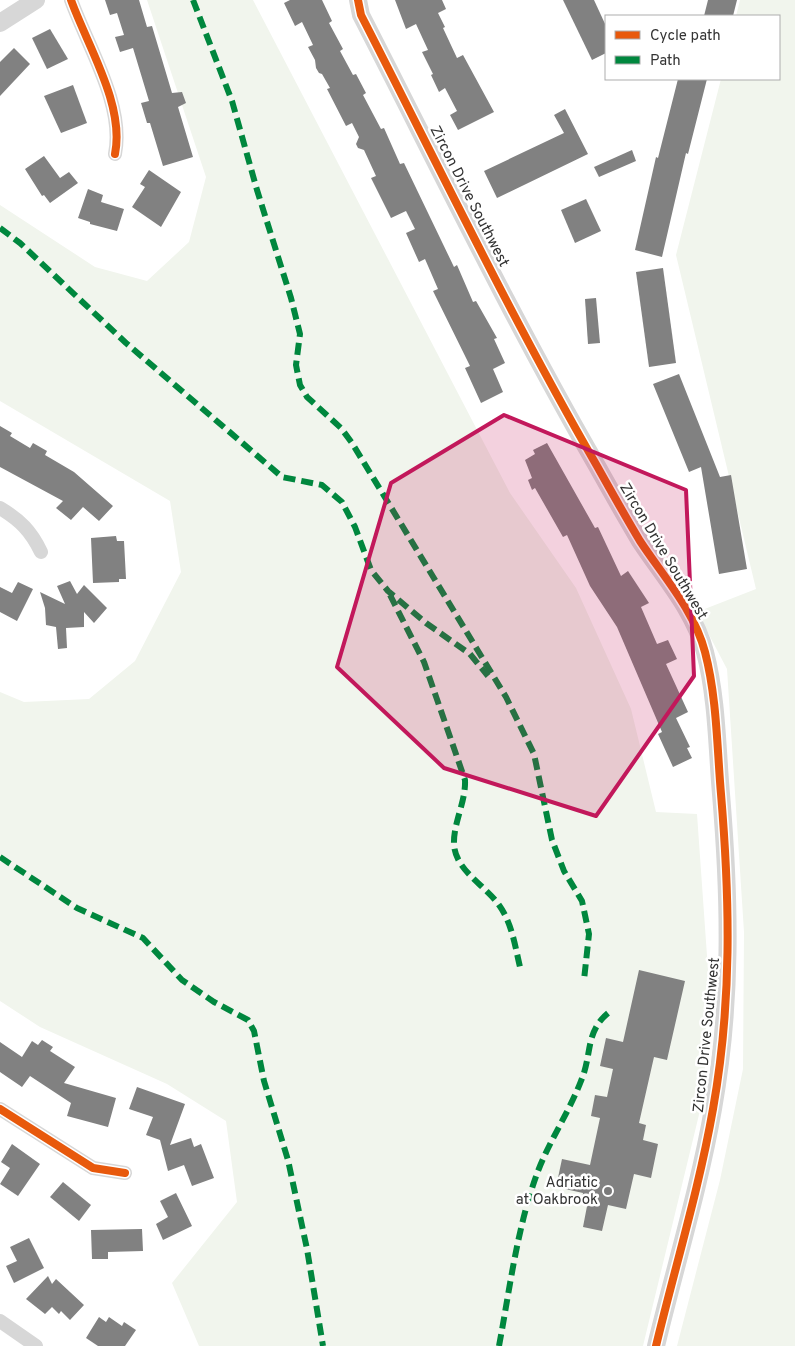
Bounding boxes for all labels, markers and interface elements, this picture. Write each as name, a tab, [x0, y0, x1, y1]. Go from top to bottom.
legend	[605, 15, 780, 80]
text: Cycle path	[650, 27, 721, 46]
text: Path	[650, 52, 681, 71]
street label: Zircon Drive Southwest	[425, 123, 513, 271]
street label: Zircon Drive Southwest	[614, 480, 711, 624]
street label: Zircon Drive Southwest	[690, 956, 725, 1114]
place label: Adriatic at Oakbrook	[516, 1174, 598, 1210]
marker: Adriatic at Oakbrook	[602, 1185, 614, 1197]

